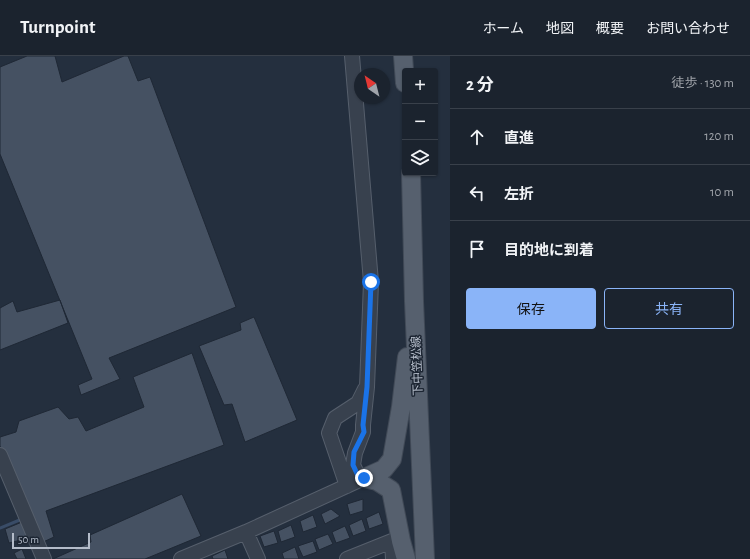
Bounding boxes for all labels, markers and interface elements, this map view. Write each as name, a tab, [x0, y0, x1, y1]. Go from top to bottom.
text: Turnpoint	[20, 18, 95, 37]
text: ホーム	[482, 22, 524, 36]
text: 地図	[546, 22, 574, 36]
text: 概要	[596, 22, 624, 36]
text: お問い合わせ	[646, 22, 730, 36]
north arrow	[354, 68, 390, 104]
map controls	[402, 68, 438, 176]
button: +	[402, 68, 438, 104]
text: 2 分	[466, 76, 494, 93]
text: 徒歩 · 130 m	[671, 77, 734, 90]
button: −	[402, 104, 438, 140]
icon: ahead	[466, 126, 488, 148]
text: 120 m	[704, 130, 734, 143]
text: 直進	[504, 131, 534, 146]
button: layers	[402, 140, 438, 176]
icon: left	[466, 182, 488, 204]
text: 10 m	[710, 186, 734, 199]
text: 左折	[504, 187, 534, 202]
icon: arrive	[466, 238, 488, 260]
text: 目的地に到着	[504, 243, 594, 258]
route start	[362, 273, 380, 291]
button: 保存	[466, 288, 596, 329]
button: 共有	[604, 288, 734, 329]
street label: 下中笠松線	[409, 336, 424, 396]
route end	[355, 469, 373, 487]
scale bar	[12, 531, 90, 550]
text: 50 m	[18, 534, 39, 545]

